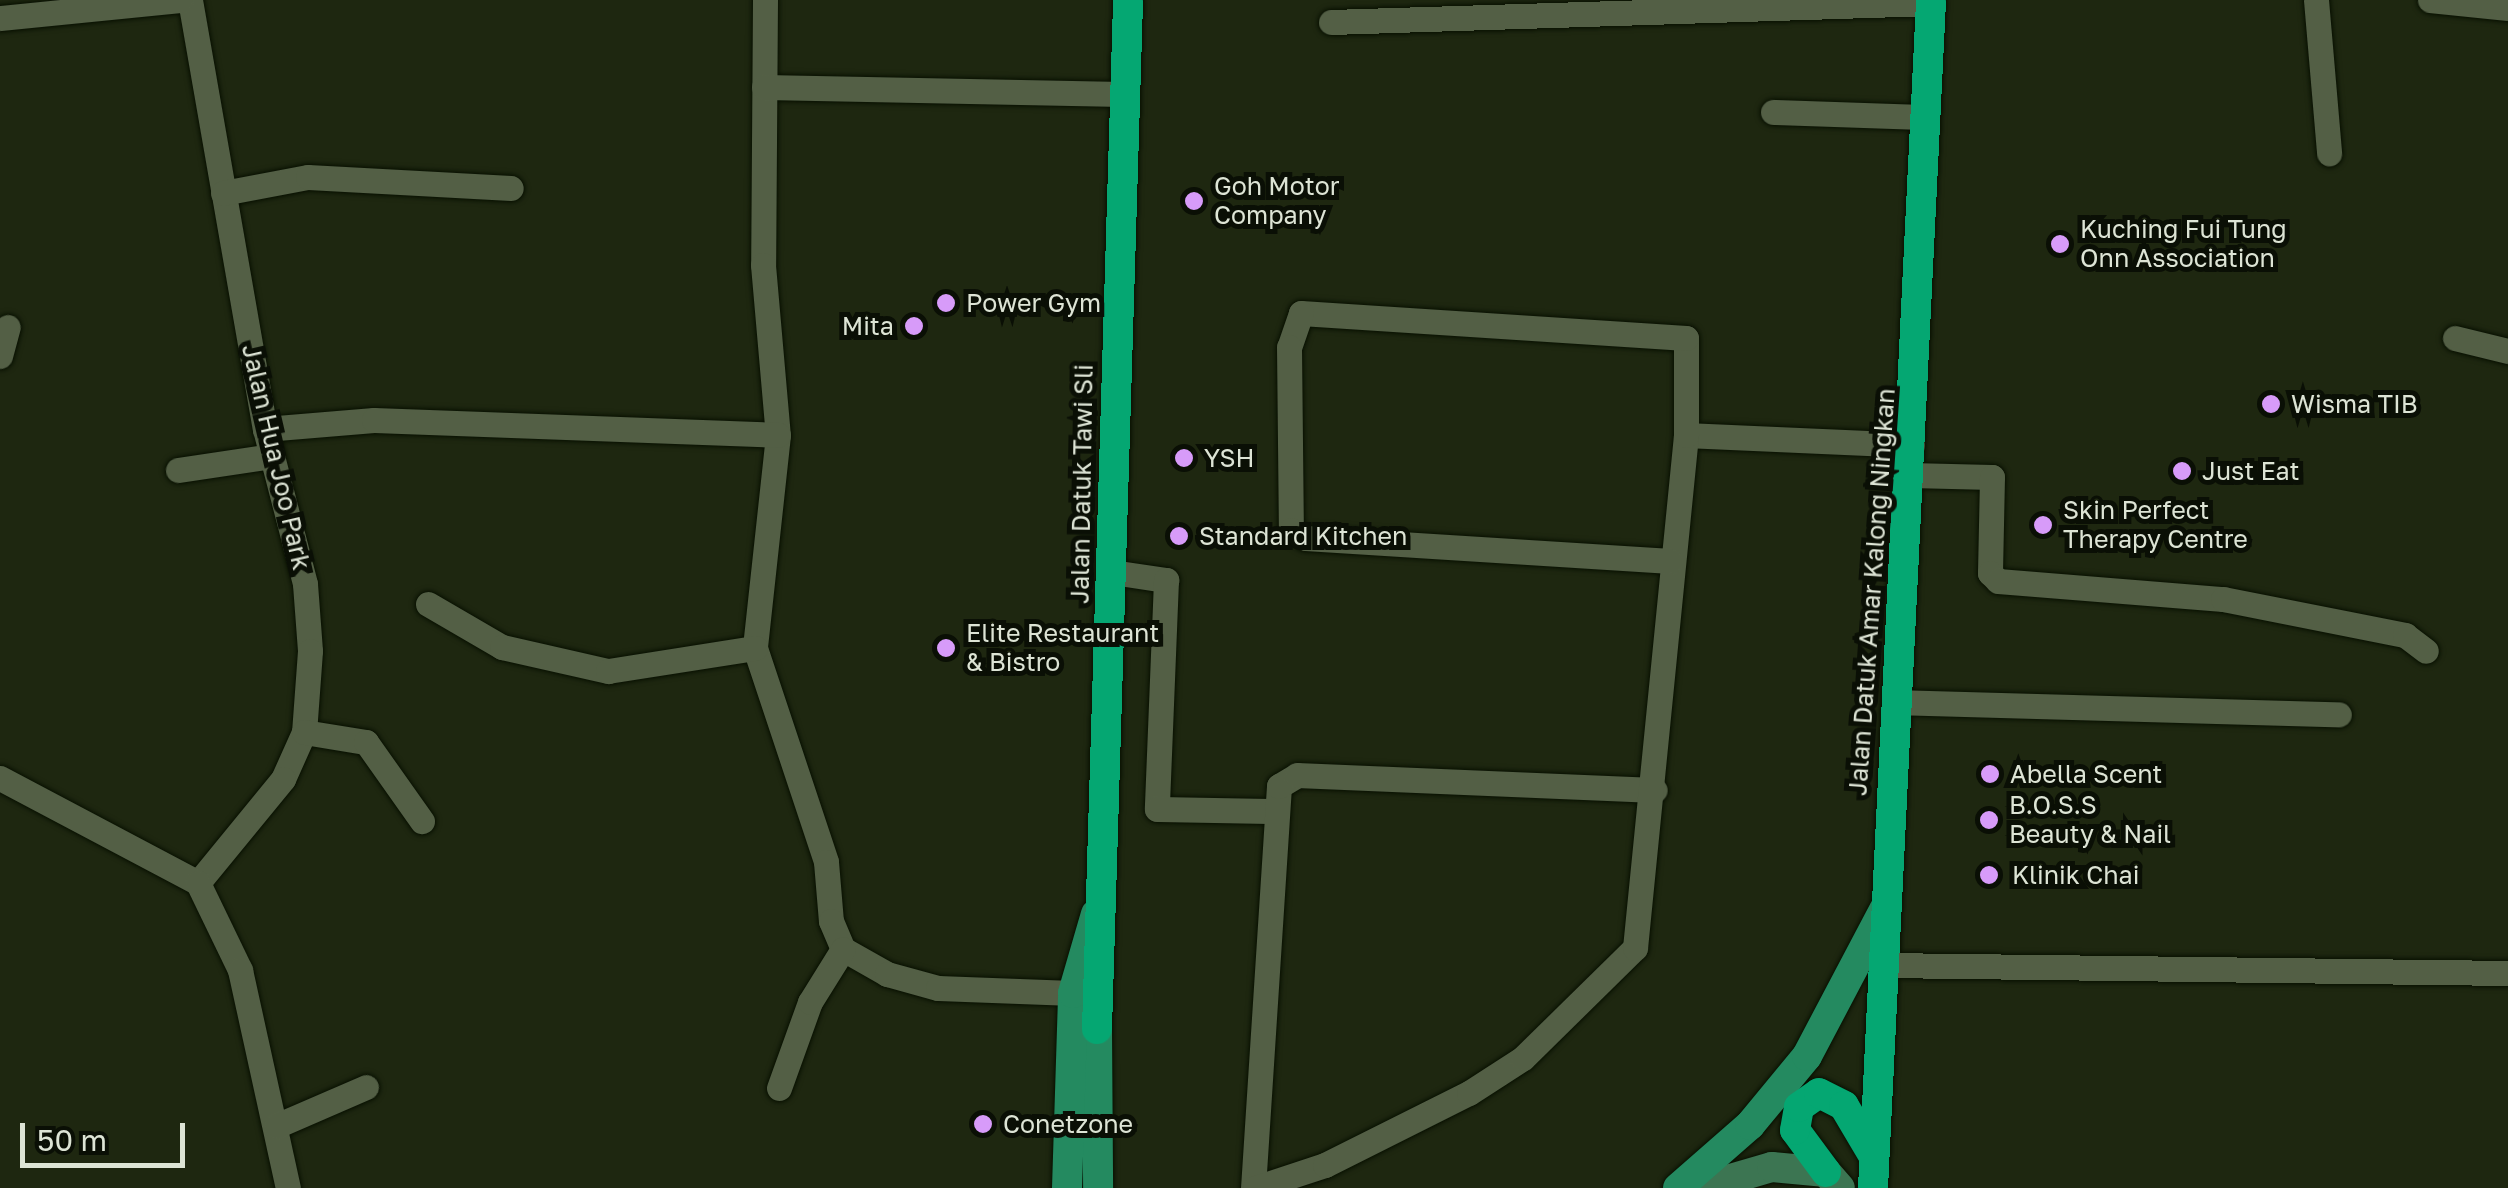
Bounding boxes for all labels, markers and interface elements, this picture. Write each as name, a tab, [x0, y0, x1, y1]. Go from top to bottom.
place label: Goh Motor Company	[1214, 172, 1339, 231]
marker: Goh Motor Company	[1183, 190, 1205, 212]
place label: Kuching Fui Tung Onn Association	[2080, 215, 2287, 274]
marker: Kuching Fui Tung Onn Association	[2049, 233, 2071, 255]
place label: Power Gym	[966, 288, 1101, 318]
marker: Power Gym	[935, 292, 957, 314]
place label: Mita	[842, 311, 894, 341]
marker: Mita	[903, 315, 925, 337]
street label: Jalan Hua Joo Park	[235, 341, 317, 573]
street label: Jalan Datuk Tawi Sli	[1065, 364, 1099, 604]
street label: Jalan Datuk Amar Kalong Ningkan	[1843, 387, 1901, 797]
place label: Wisma TIB	[2291, 389, 2418, 419]
marker: Wisma TIB	[2260, 393, 2282, 415]
place label: YSH	[1204, 443, 1254, 473]
marker: YSH	[1173, 447, 1195, 469]
place label: Just Eat	[2202, 456, 2299, 486]
marker: Just Eat	[2171, 460, 2193, 482]
place label: Skin Perfect Therapy Centre	[2063, 496, 2248, 555]
marker: Skin Perfect Therapy Centre	[2032, 514, 2054, 536]
place label: Standard Kitchen	[1199, 521, 1407, 551]
marker: Standard Kitchen	[1168, 525, 1190, 547]
place label: Elite Restaurant & Bistro	[966, 619, 1159, 678]
marker: Elite Restaurant & Bistro	[935, 637, 957, 659]
place label: Abella Scent	[2010, 759, 2162, 789]
marker: Abella Scent	[1979, 763, 2001, 785]
place label: B.O.S.S Beauty & Nail	[2009, 791, 2171, 850]
marker: B.O.S.S Beauty & Nail	[1978, 809, 2000, 831]
place label: Klinik Chai	[2012, 860, 2139, 890]
marker: Klinik Chai	[1976, 862, 2002, 888]
scale bar	[25, 1103, 190, 1165]
place label: Conetzone	[1003, 1109, 1133, 1139]
marker: Conetzone	[972, 1113, 994, 1135]
text: 50 m	[37, 1122, 107, 1158]

